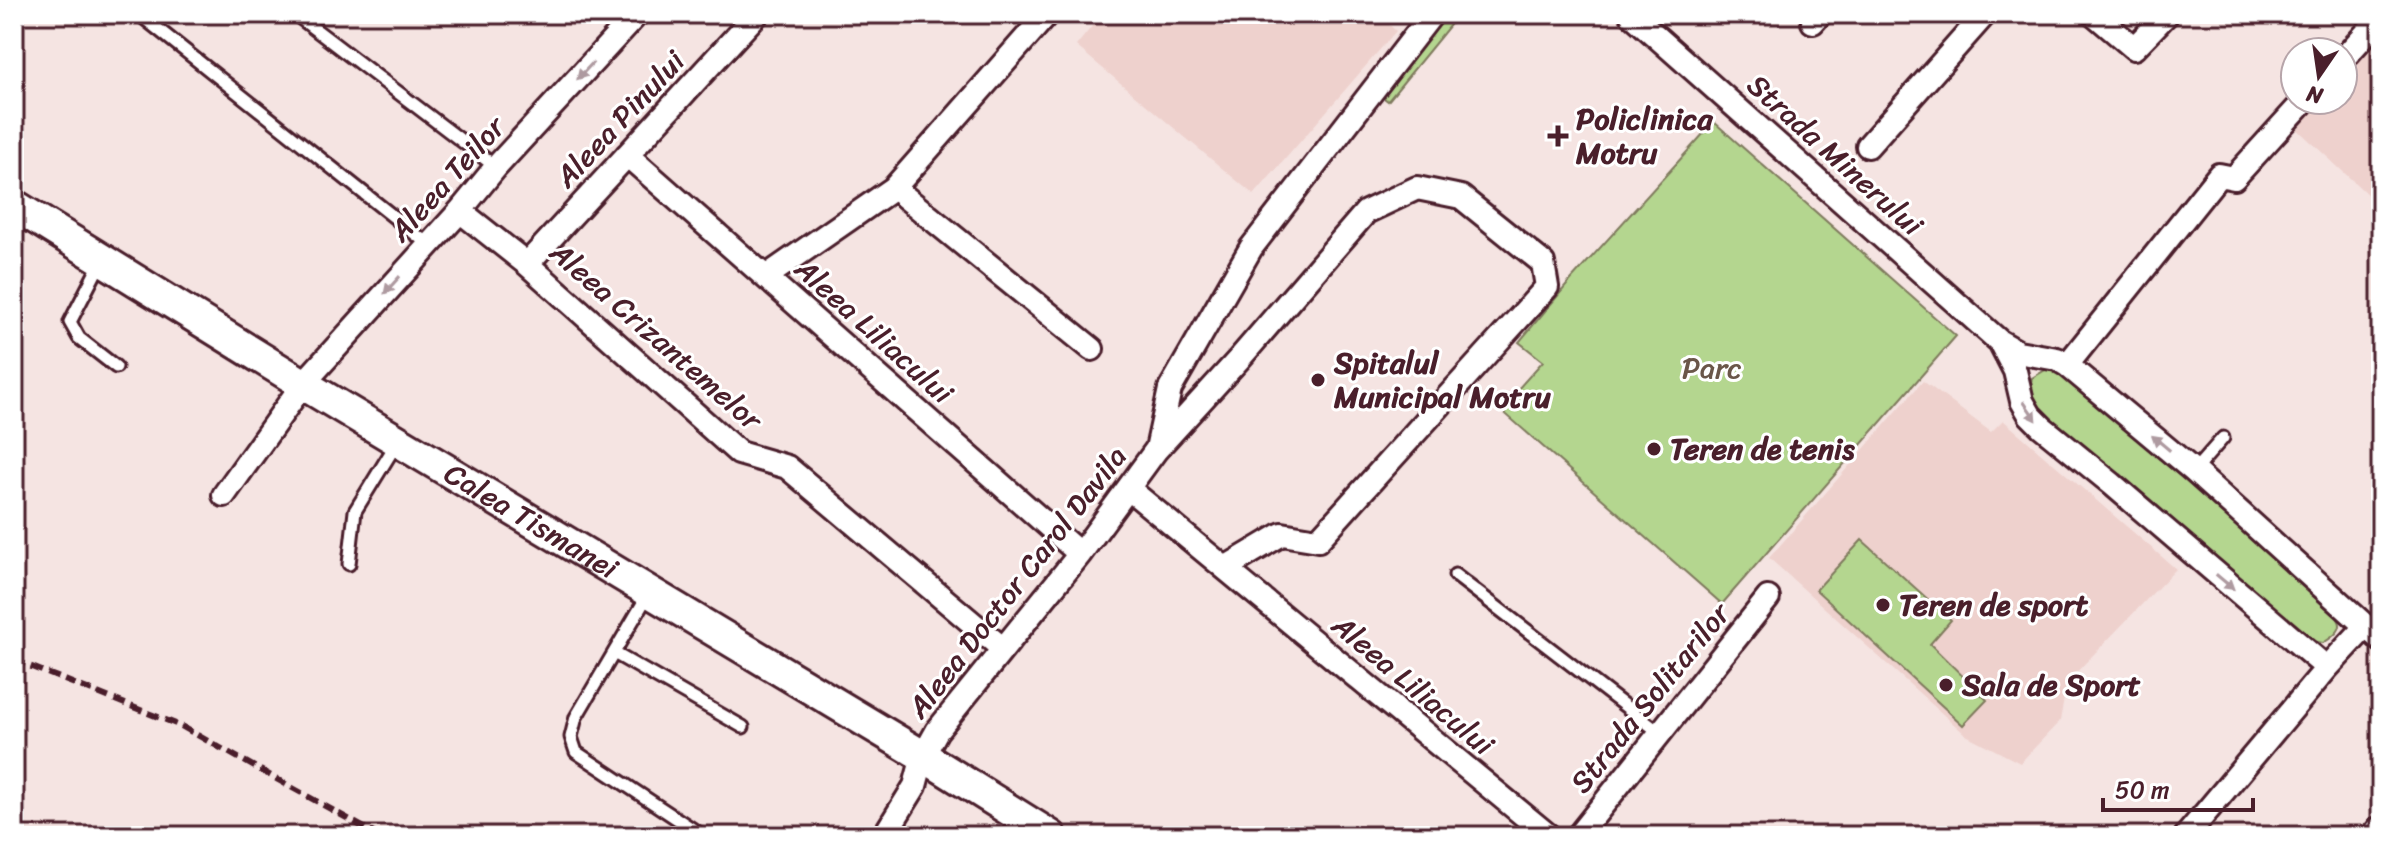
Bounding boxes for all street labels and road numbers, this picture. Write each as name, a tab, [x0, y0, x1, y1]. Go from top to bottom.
street label: Aleea Pinului	[540, 36, 700, 202]
street label: Strada Minerului	[1734, 60, 1937, 251]
street label: Aleea Teilor	[374, 102, 520, 256]
street label: Aleea Crizantemelor	[536, 227, 776, 446]
street label: Aleea Liliacului	[781, 243, 967, 418]
street label: Aleea Doctor Carol Davila	[892, 433, 1141, 731]
street label: Calea Tismanei	[433, 447, 630, 595]
street label: Strada Solitarilor	[1556, 589, 1745, 806]
street label: Aleea Liliacului	[1318, 599, 1507, 770]

